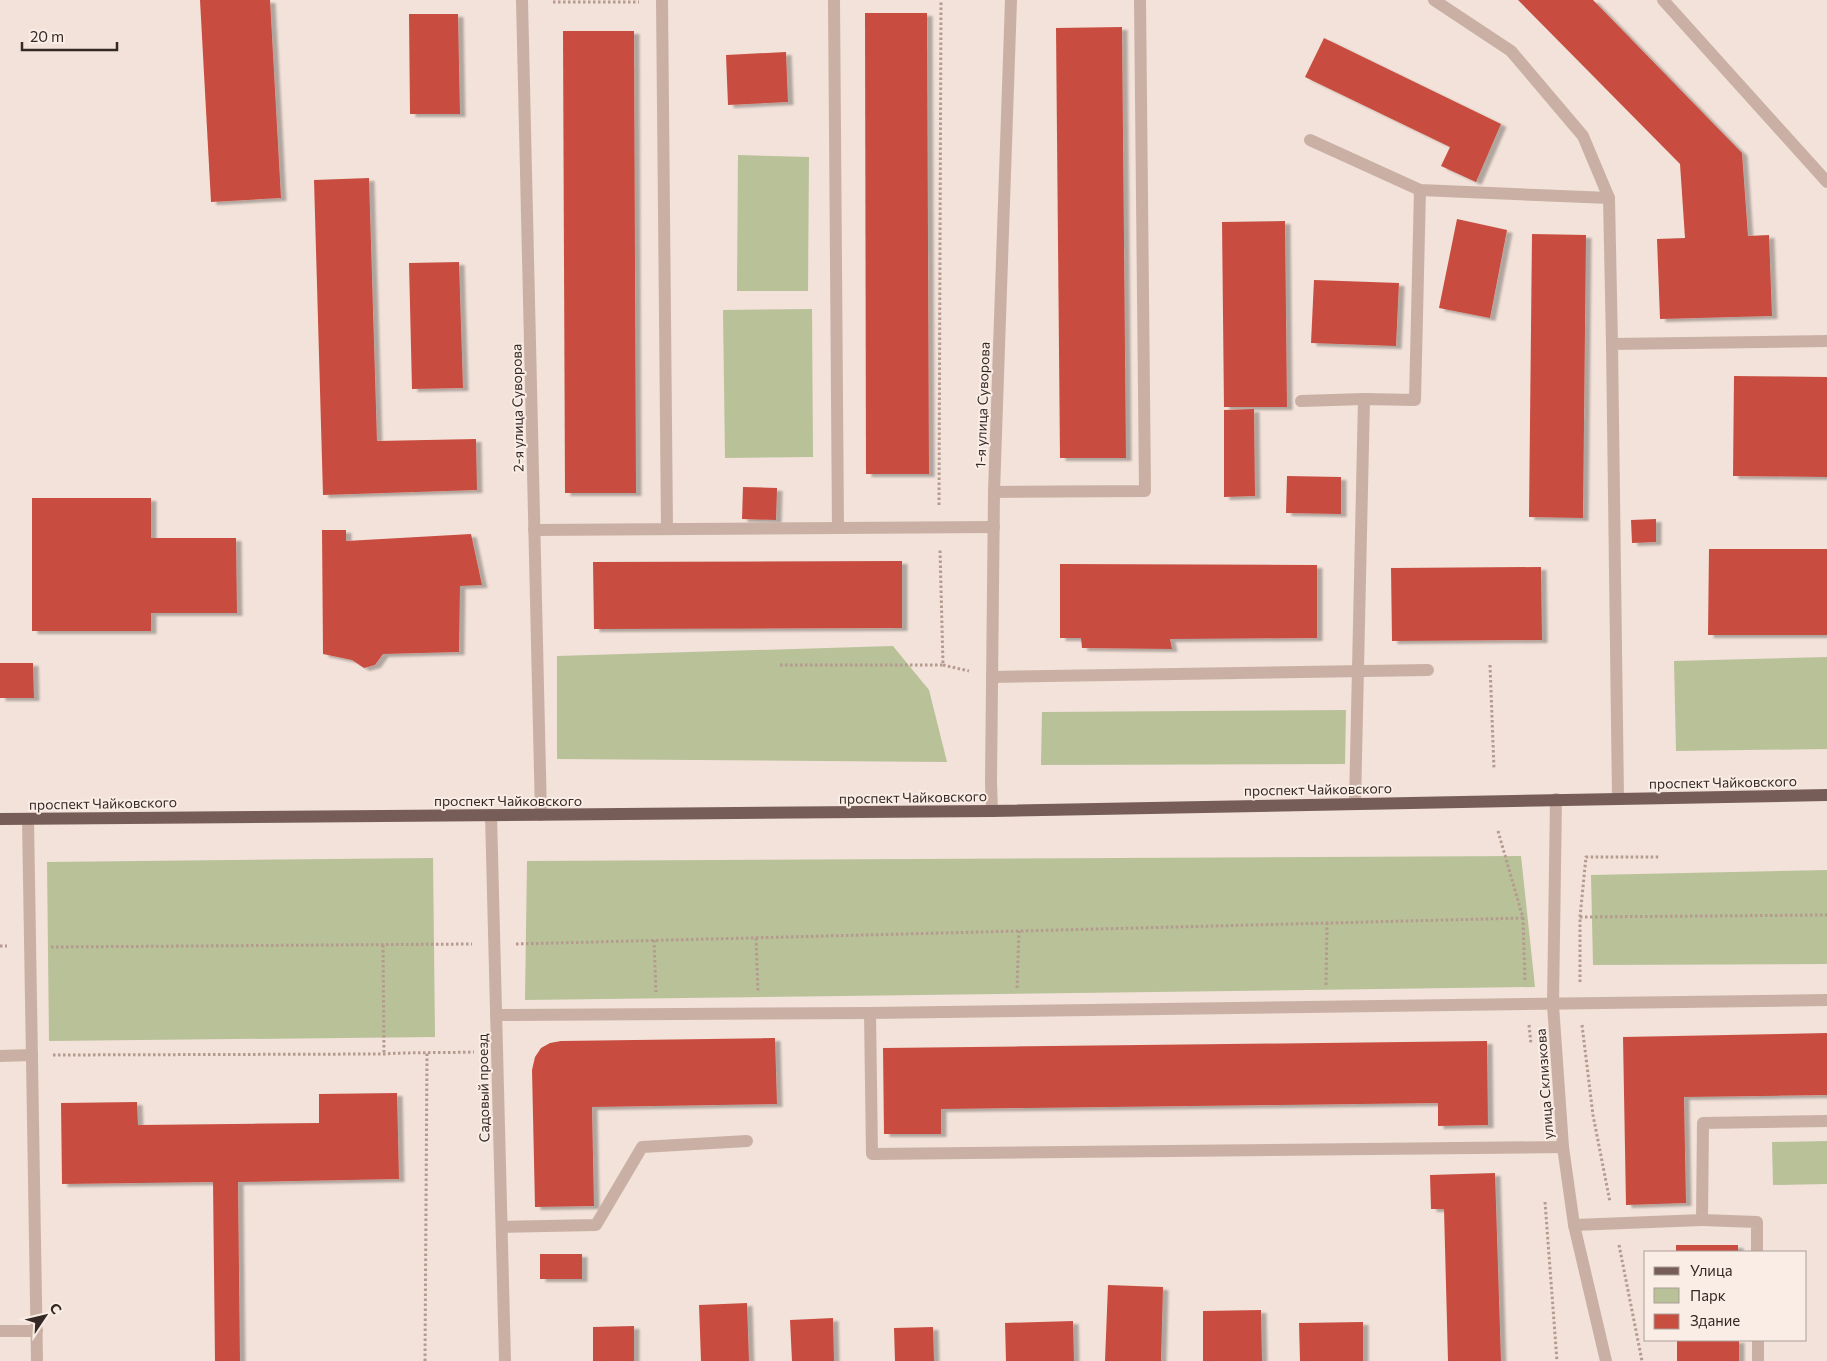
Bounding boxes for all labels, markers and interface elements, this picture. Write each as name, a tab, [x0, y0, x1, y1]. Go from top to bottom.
scale bar	[22, 20, 118, 52]
text: 20 m	[30, 27, 64, 45]
street label: 1-я улица Суворова	[971, 341, 993, 469]
street label: 2-я улица Суворова	[507, 344, 527, 472]
street label: проспект Чайковского	[1649, 772, 1797, 792]
street label: проспект Чайковского	[1244, 779, 1392, 799]
street label: проспект Чайковского	[839, 787, 987, 807]
street label: проспект Чайковского	[434, 792, 582, 809]
street label: проспект Чайковского	[29, 793, 177, 813]
street label: улица Склизкова	[1532, 1028, 1556, 1140]
street label: Садовый проезд	[474, 1034, 492, 1142]
legend	[1644, 1251, 1807, 1341]
text: Улица	[1690, 1261, 1732, 1279]
text: Парк	[1690, 1286, 1726, 1304]
north arrow	[20, 1291, 70, 1341]
text: С	[46, 1299, 66, 1317]
text: Здание	[1690, 1311, 1740, 1329]

